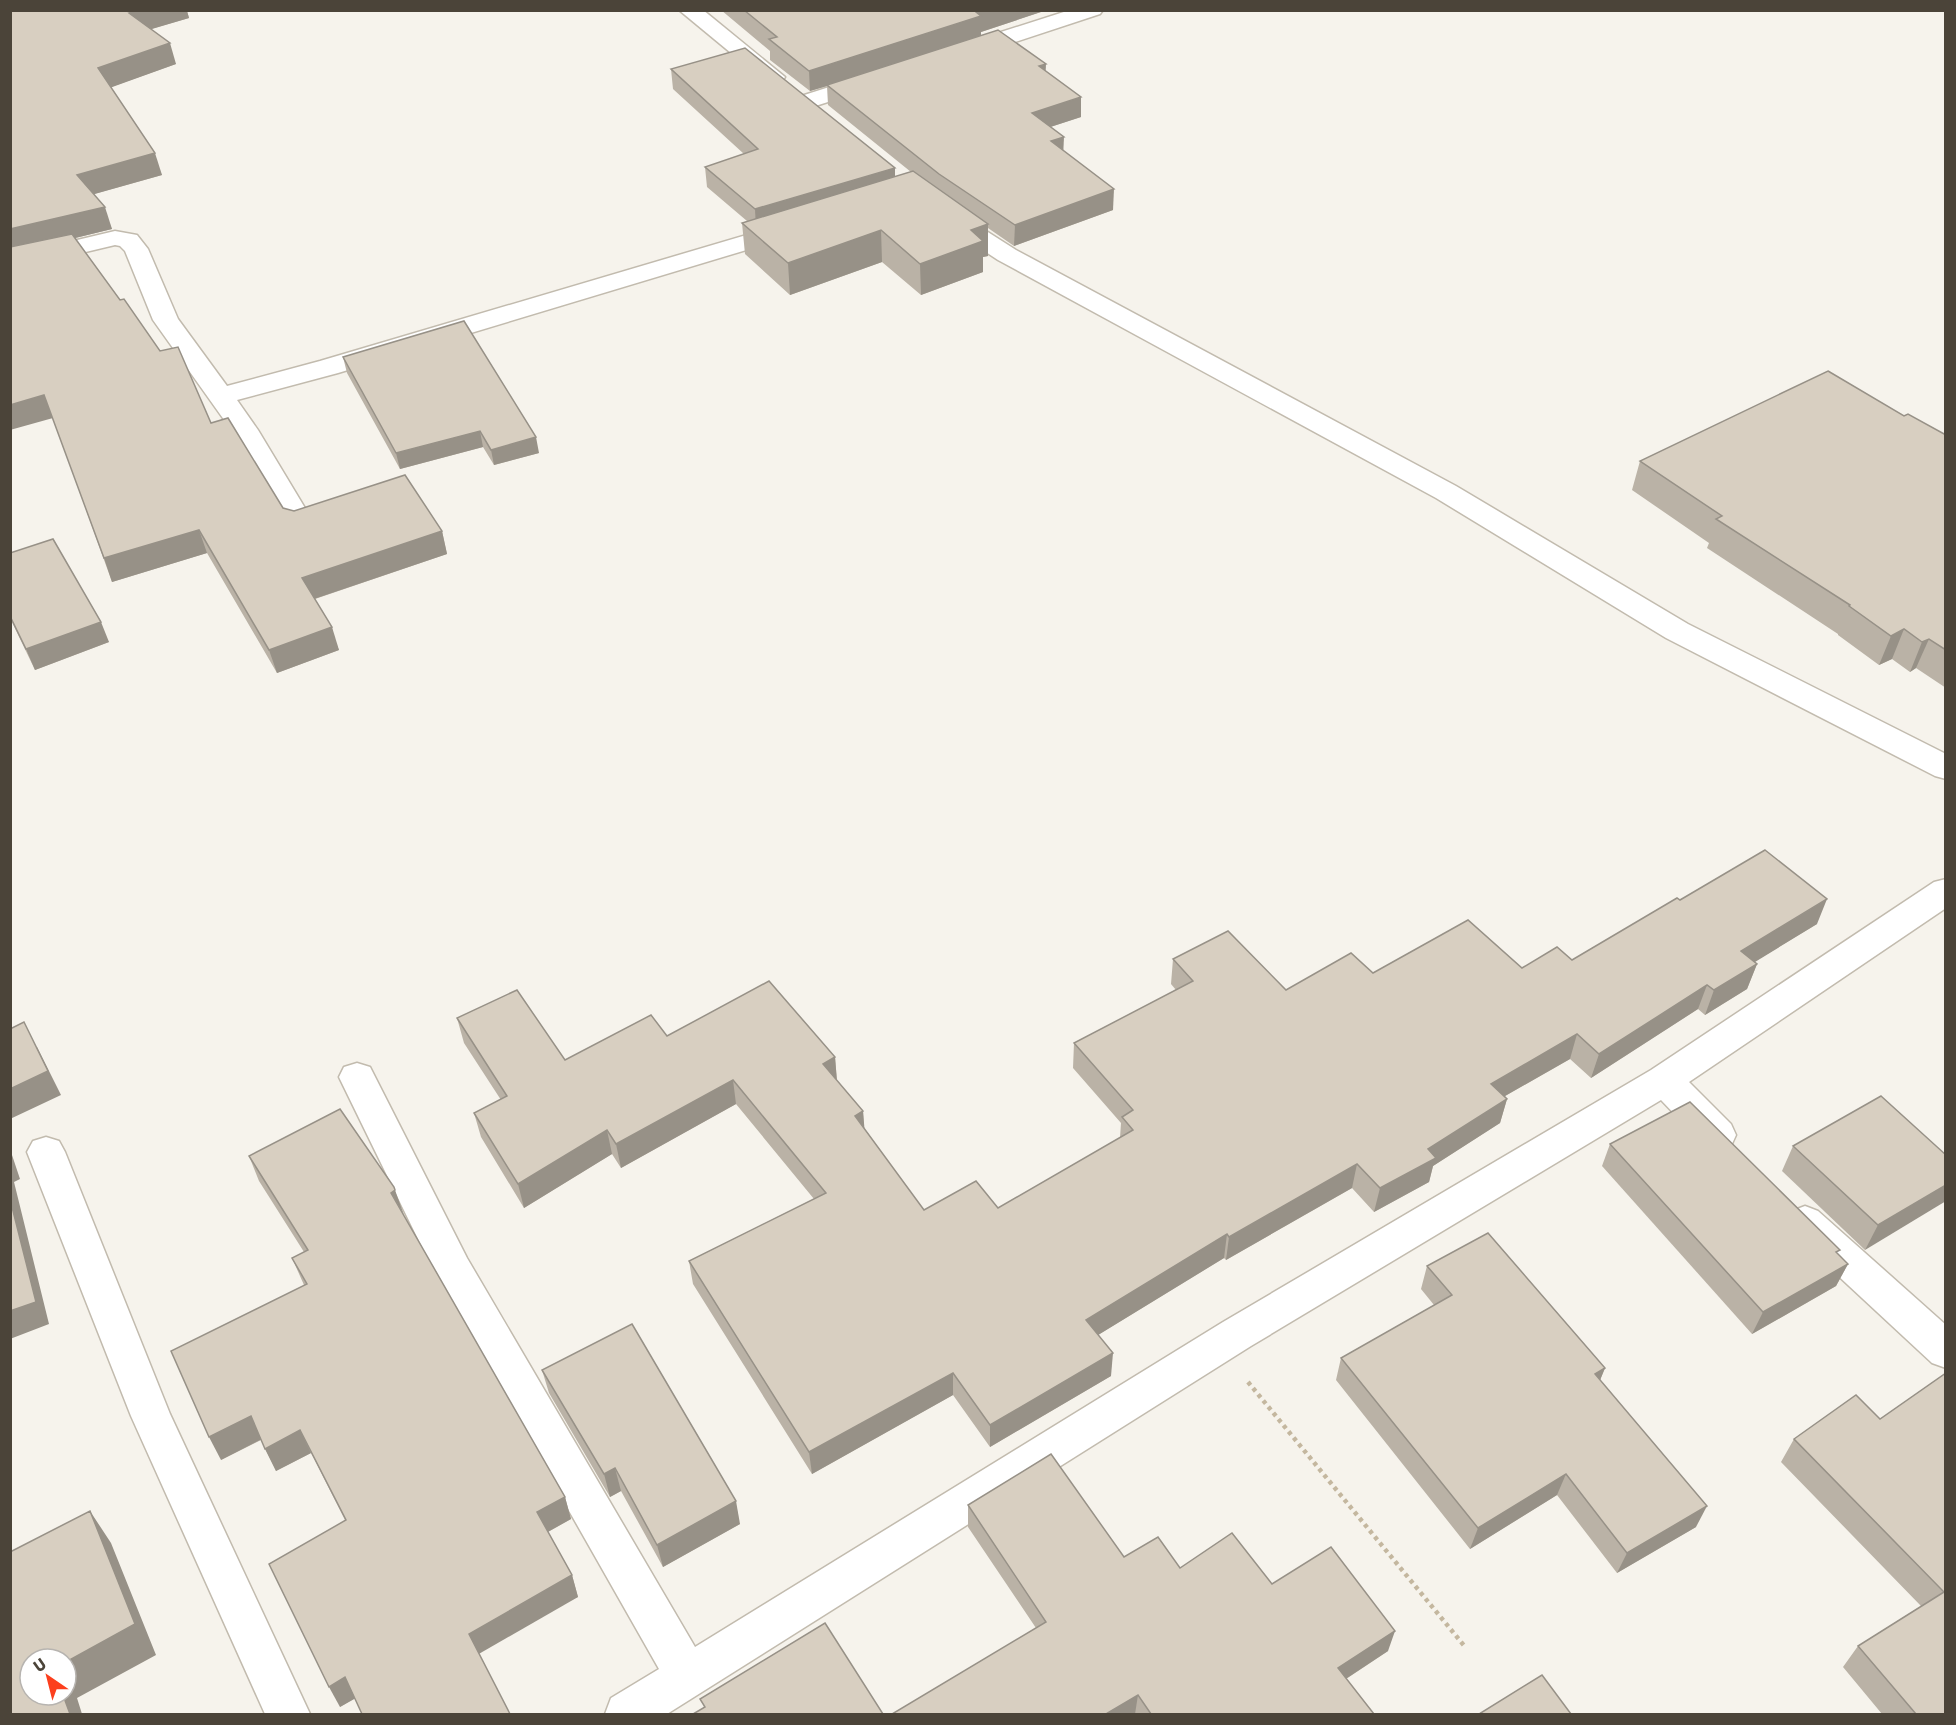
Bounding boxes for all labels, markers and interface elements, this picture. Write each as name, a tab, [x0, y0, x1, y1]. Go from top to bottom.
north arrow	[18, 1647, 78, 1707]
text: U	[28, 1652, 51, 1678]

